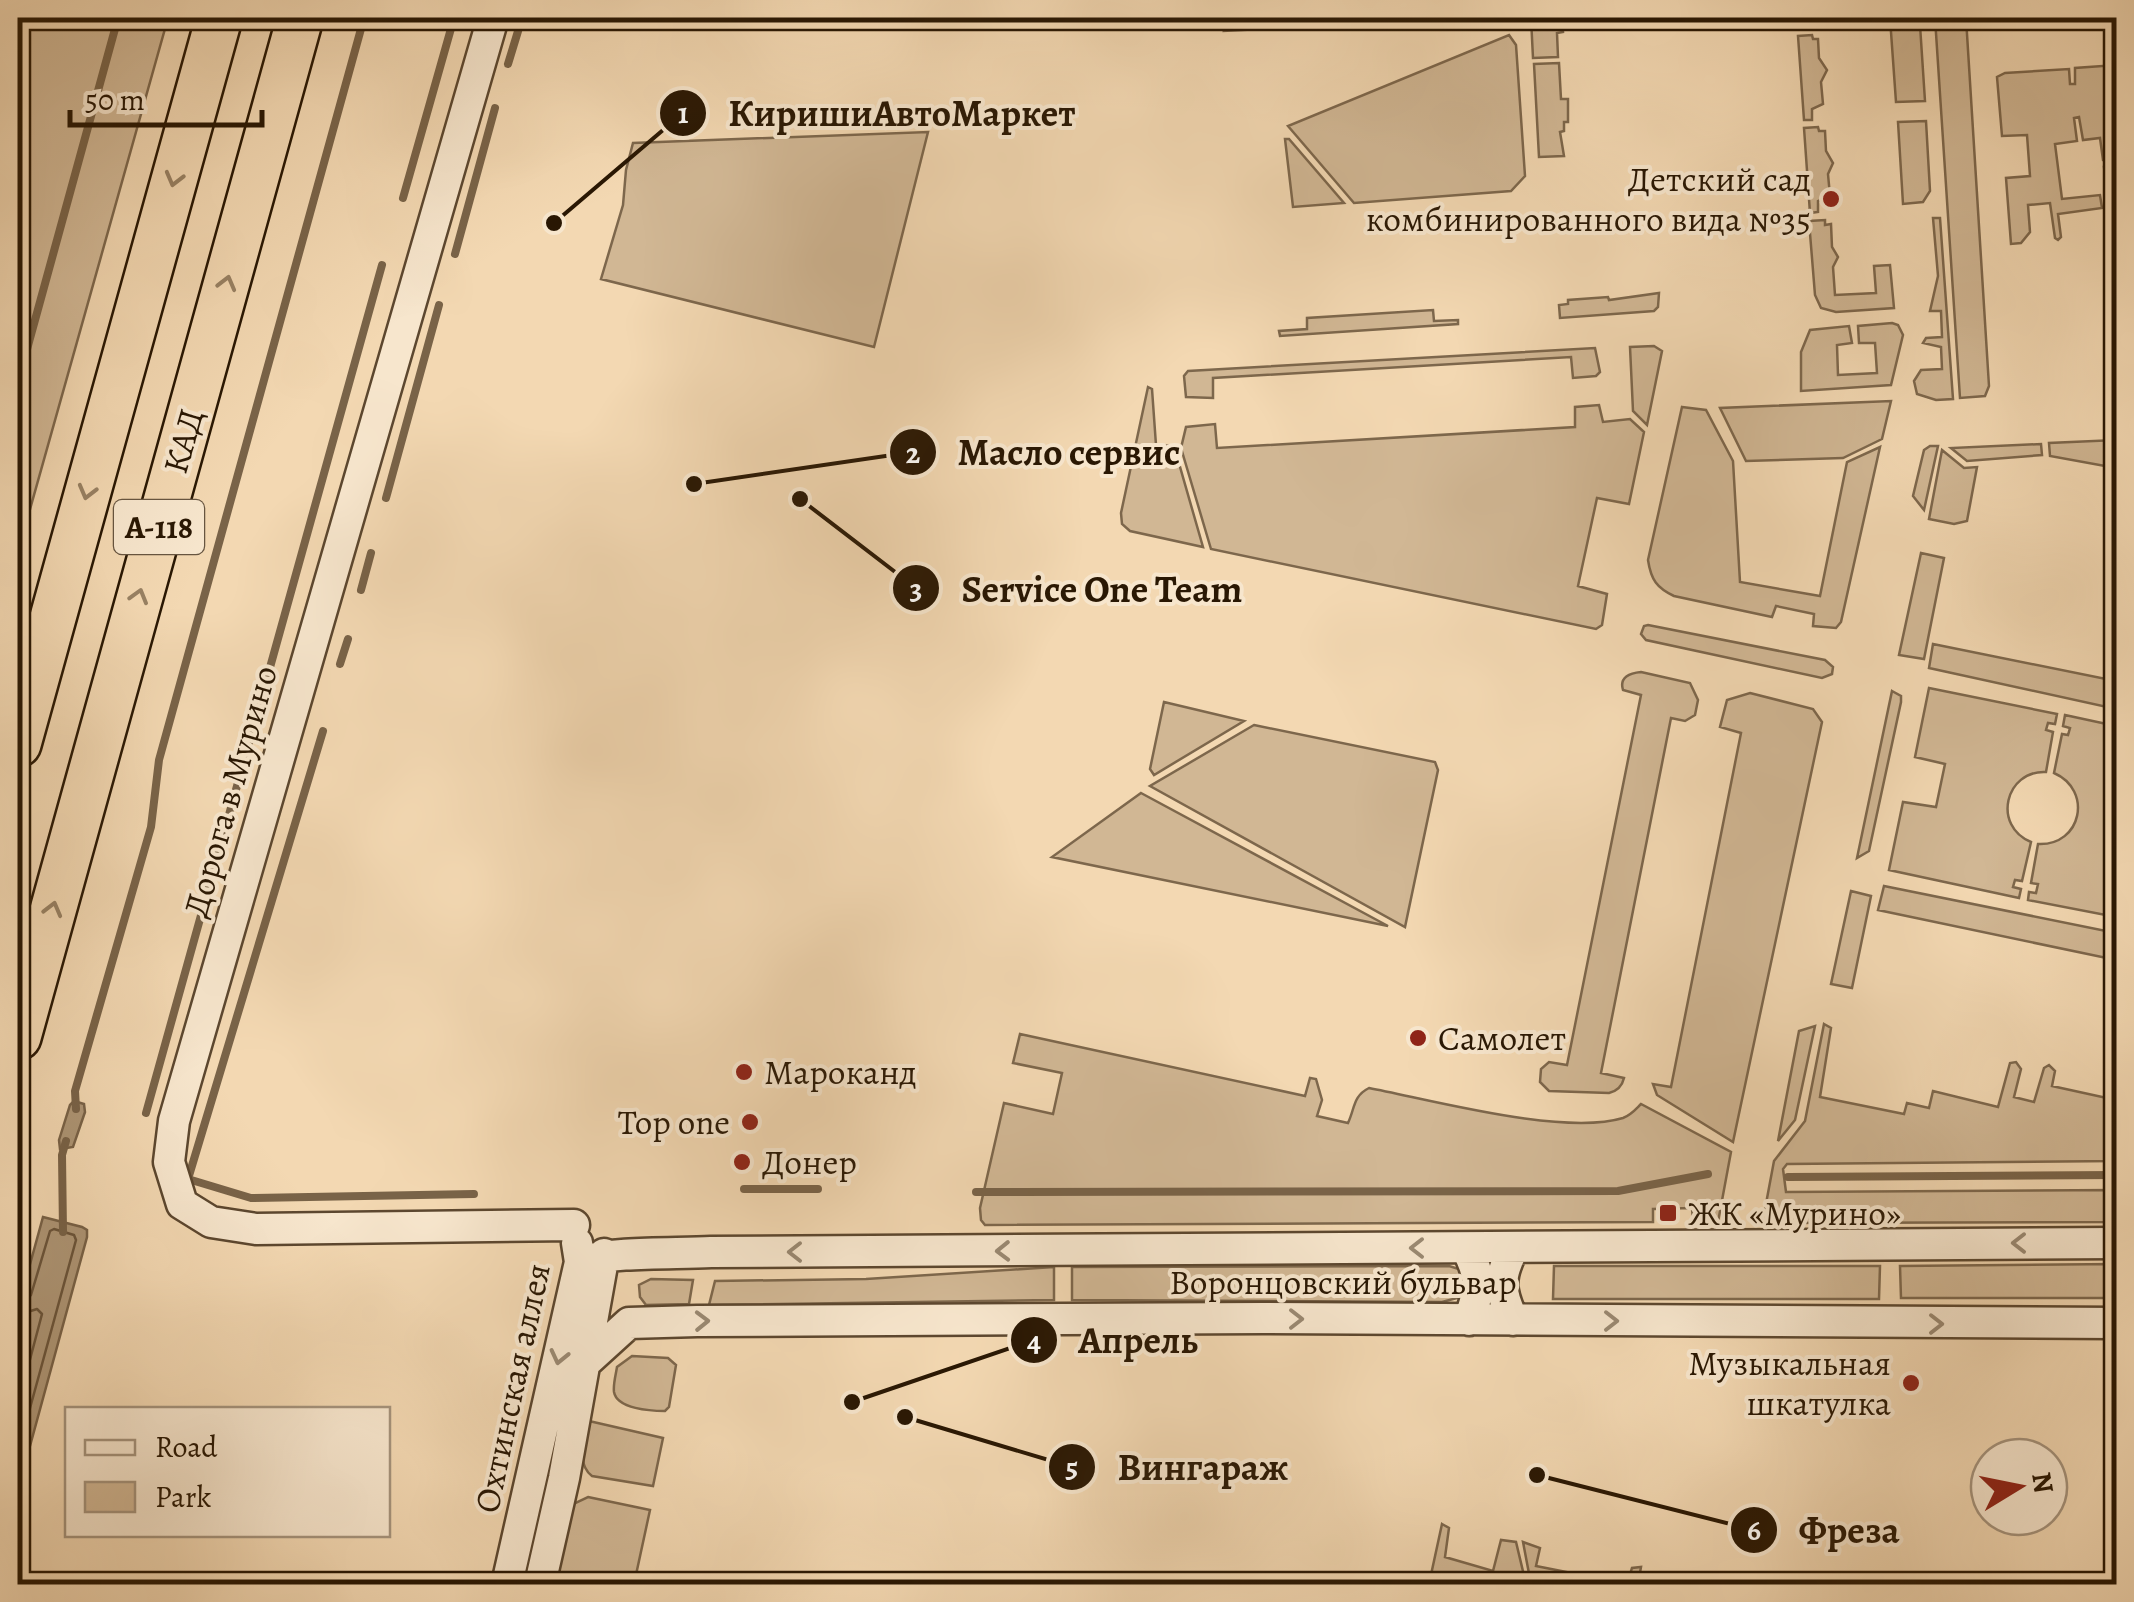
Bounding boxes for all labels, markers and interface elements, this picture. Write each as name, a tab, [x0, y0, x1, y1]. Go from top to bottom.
scale bar	[70, 65, 262, 127]
callout: КиришиАвтоМаркет	[658, 79, 1096, 147]
text: 50 m	[85, 80, 145, 120]
text: КиришиАвтоМаркет	[728, 87, 1076, 139]
text: 1	[678, 93, 689, 133]
place label: Детский сад комбинированного вида №35	[1366, 155, 1811, 243]
one-way arrow	[165, 170, 186, 187]
marker: Детский сад комбинированного вида №35	[1820, 188, 1842, 210]
one-way arrow	[215, 275, 236, 292]
street label: КАД	[151, 403, 215, 479]
callout: Масло сервис	[888, 418, 1200, 486]
text: Масло сервис	[958, 426, 1180, 478]
text: 2	[906, 433, 921, 473]
one-way arrow	[78, 483, 99, 500]
road number: А-118	[114, 500, 204, 554]
callout: Service One Team	[891, 554, 1262, 622]
text: Service One Team	[962, 563, 1243, 615]
text: 3	[910, 569, 922, 609]
one-way arrow	[128, 588, 149, 605]
street label: Дорога в Мурино	[171, 660, 289, 922]
one-way arrow	[41, 901, 62, 919]
place label: Самолет	[1438, 1014, 1566, 1062]
marker: Самолет	[1407, 1027, 1429, 1049]
place label: Мароканд	[764, 1048, 917, 1096]
marker: Мароканд	[733, 1061, 755, 1083]
place label: Top one	[618, 1098, 730, 1146]
marker: Top one	[739, 1111, 761, 1133]
place label: Донер	[762, 1138, 857, 1186]
marker: Донер	[731, 1151, 753, 1173]
place label: ЖК «Мурино»	[1688, 1189, 1901, 1237]
marker: ЖК «Мурино»	[1657, 1202, 1679, 1224]
one-way arrow	[2011, 1232, 2026, 1254]
one-way arrow	[1408, 1237, 1424, 1259]
one-way arrow	[994, 1240, 1010, 1262]
one-way arrow	[786, 1241, 802, 1263]
street label: Воронцовский бульвар	[1169, 1258, 1517, 1306]
street label: Охтинская аллея	[462, 1259, 562, 1517]
callout: Апрель	[1009, 1306, 1218, 1374]
one-way arrow	[1289, 1308, 1305, 1329]
one-way arrow	[694, 1310, 710, 1332]
one-way arrow	[1604, 1310, 1619, 1332]
one-way arrow	[1928, 1313, 1944, 1335]
text: Апрель	[1077, 1314, 1198, 1366]
text: 4	[1027, 1321, 1041, 1361]
place label: Музыкальная шкатулка	[1688, 1339, 1891, 1427]
one-way arrow	[550, 1348, 571, 1365]
marker: Музыкальная шкатулка	[1900, 1372, 1922, 1394]
legend	[65, 1407, 390, 1537]
text: Road	[155, 1427, 218, 1467]
callout: Вингараж	[1047, 1433, 1308, 1501]
north arrow	[1969, 1437, 2069, 1537]
text: Вингараж	[1118, 1441, 1288, 1493]
text: 5	[1066, 1447, 1078, 1487]
text: N	[2022, 1469, 2063, 1496]
text: Park	[155, 1477, 211, 1517]
callout: Фреза	[1729, 1496, 1920, 1564]
text: Фреза	[1799, 1504, 1900, 1556]
text: 6	[1747, 1510, 1761, 1550]

